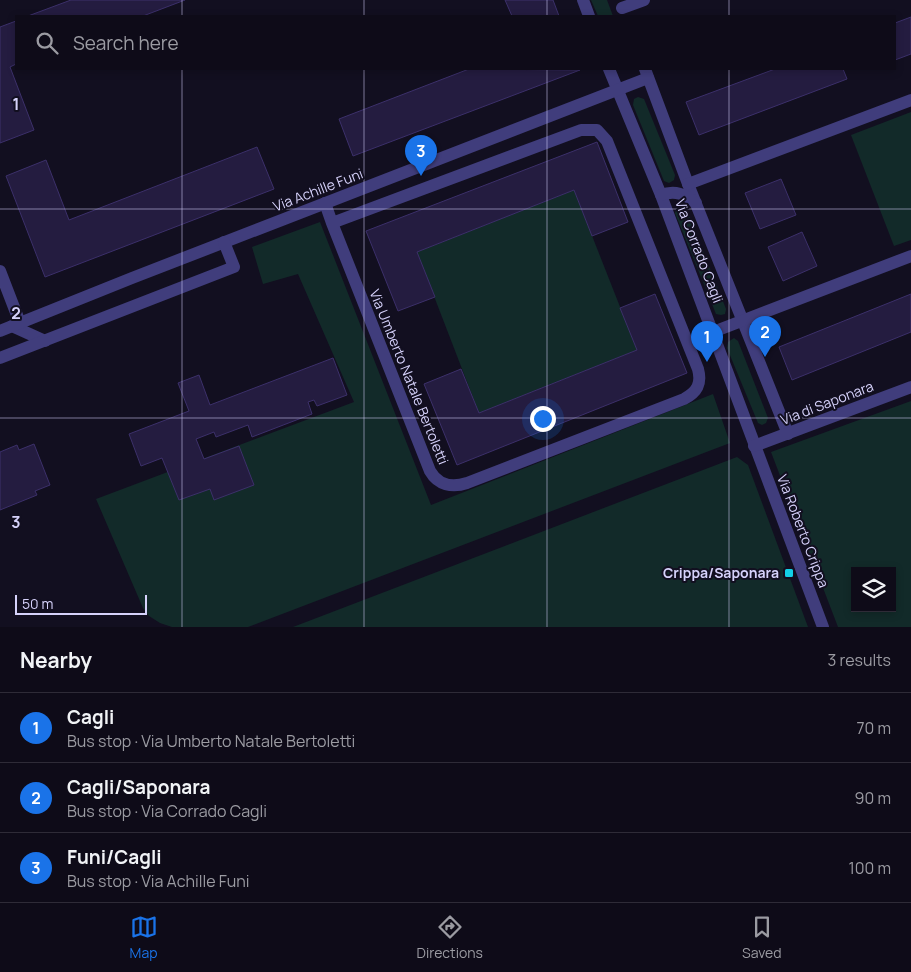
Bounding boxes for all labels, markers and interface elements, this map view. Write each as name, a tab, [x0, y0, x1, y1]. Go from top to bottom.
search box	[15, 15, 896, 70]
icon: search	[33, 29, 61, 57]
text: Search here	[73, 30, 179, 56]
text: 1	[12, 93, 20, 115]
pin: 3	[405, 135, 437, 176]
street label: Via Achille Funi	[270, 164, 365, 215]
street label: Via Corrado Cagli	[671, 196, 728, 306]
street label: Via Umberto Natale Bertoletti	[366, 286, 453, 467]
text: 2	[11, 302, 21, 324]
pin: 2	[749, 316, 781, 357]
pin: 1	[691, 321, 723, 362]
street label: Via di Saponara	[778, 376, 876, 429]
your location	[530, 406, 556, 432]
street label: Via Roberto Crippa	[773, 472, 834, 590]
text: 3	[11, 511, 21, 533]
place label: Crippa/Saponara	[663, 563, 779, 582]
marker: Crippa/Saponara	[783, 567, 795, 579]
map controls	[851, 567, 896, 612]
button: layers	[851, 567, 896, 612]
scale bar	[15, 592, 148, 615]
text: 50 m	[22, 594, 53, 613]
text: Nearby	[20, 646, 92, 674]
text: 3 results	[828, 649, 891, 671]
text: Cagli	[67, 704, 114, 730]
text: 1	[32, 717, 40, 739]
text: 70 m	[856, 717, 891, 739]
text: Bus stop · Via Umberto Natale Bertoletti	[67, 730, 355, 752]
text: Cagli/Saponara	[67, 774, 211, 800]
text: 2	[31, 787, 41, 809]
text: 90 m	[855, 787, 891, 809]
text: Bus stop · Via Corrado Cagli	[67, 800, 267, 822]
text: Funi/Cagli	[67, 844, 162, 870]
text: 3	[31, 857, 41, 879]
text: 100 m	[848, 857, 891, 879]
text: Bus stop · Via Achille Funi	[67, 870, 250, 892]
tab: Map	[130, 913, 158, 962]
tab: Directions	[417, 913, 483, 962]
tab: Saved	[742, 913, 781, 962]

